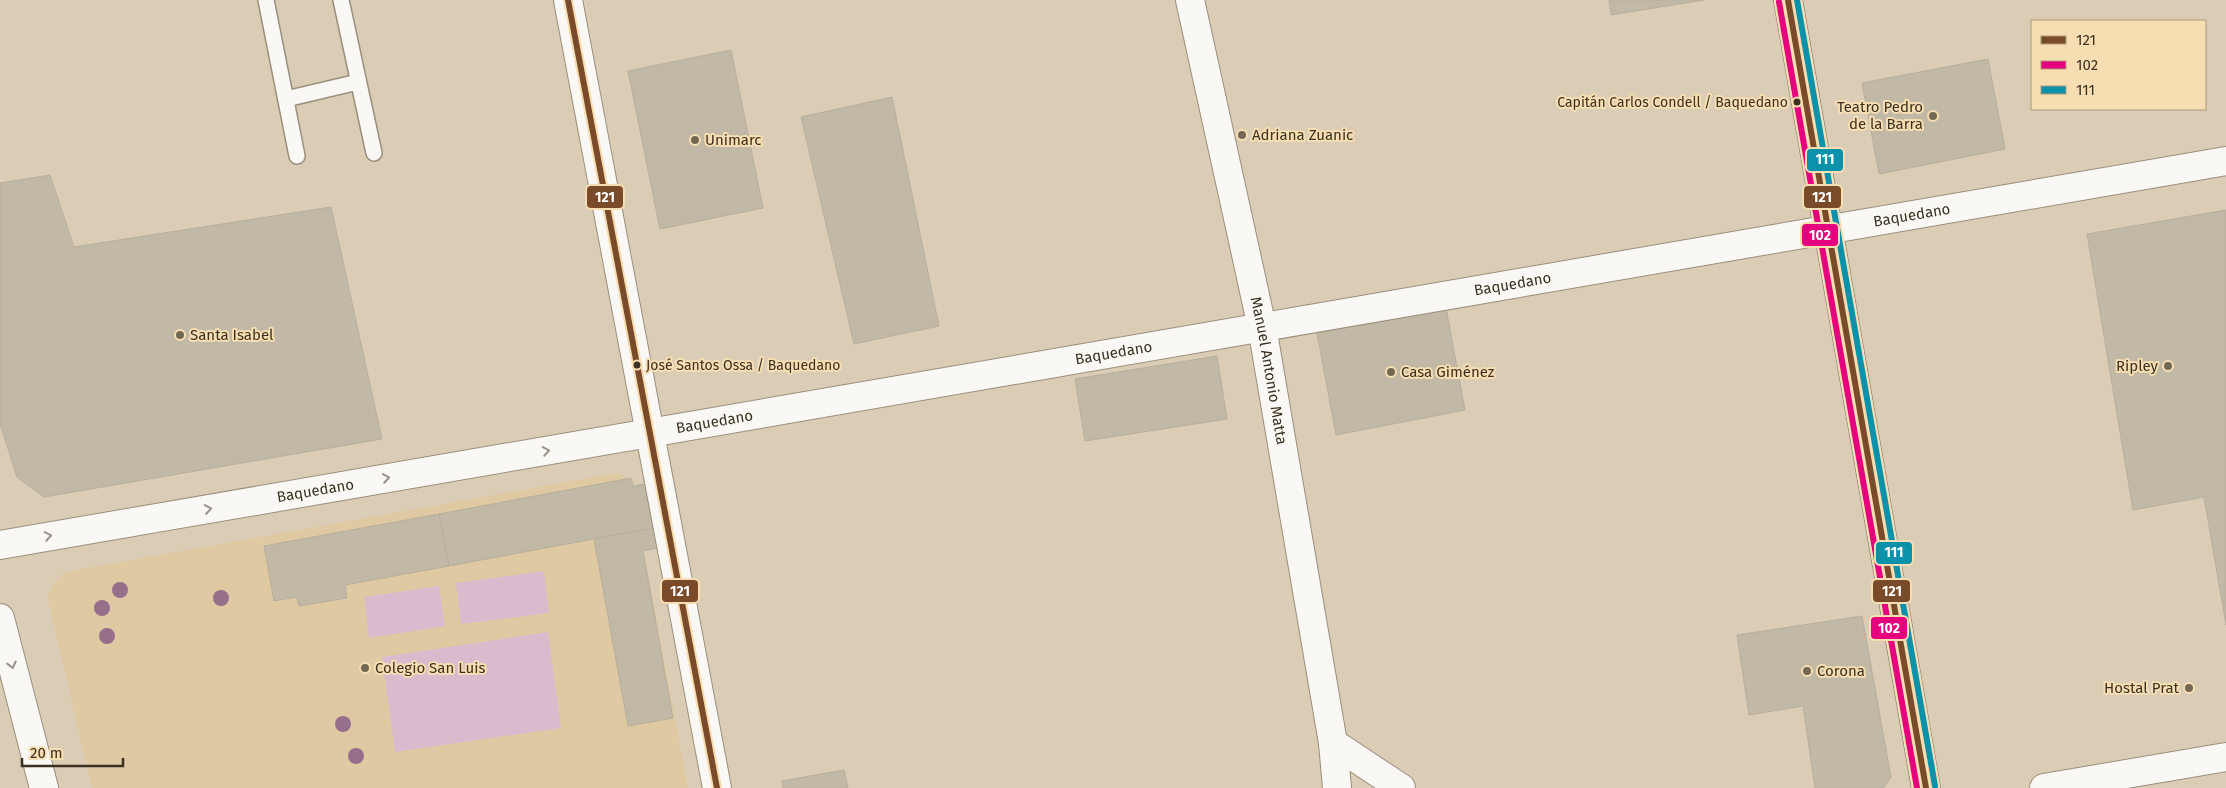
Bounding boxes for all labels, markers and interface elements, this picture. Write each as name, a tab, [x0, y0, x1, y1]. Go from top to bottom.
legend	[2031, 20, 2206, 110]
text: 121	[2076, 31, 2096, 49]
text: 102	[2076, 56, 2098, 74]
text: 111	[2076, 81, 2095, 99]
place label: Capitán Carlos Condell / Baquedano	[1557, 94, 1788, 111]
marker: Capitán Carlos Condell / Baquedano	[1792, 97, 1802, 107]
place label: Teatro Pedro de la Barra	[1837, 98, 1923, 133]
marker: Teatro Pedro de la Barra	[1927, 110, 1939, 122]
place label: Adriana Zuanic	[1252, 126, 1353, 144]
marker: Adriana Zuanic	[1236, 129, 1248, 141]
place label: Unimarc	[705, 131, 761, 149]
marker: Unimarc	[689, 134, 701, 146]
line badge: 111	[1806, 148, 1844, 172]
text: 111	[1816, 151, 1834, 168]
line badge: 121	[586, 185, 624, 209]
line badge: 121	[1803, 185, 1842, 209]
text: 121	[595, 189, 615, 206]
text: 121	[1812, 189, 1832, 206]
street label: Baquedano	[1872, 200, 1952, 231]
line badge: 102	[1801, 223, 1839, 247]
text: 102	[1809, 227, 1831, 244]
street label: Baquedano	[1473, 269, 1553, 300]
street label: Manuel Antonio Matta	[1247, 295, 1291, 446]
place label: Santa Isabel	[190, 326, 274, 344]
marker: Santa Isabel	[174, 329, 186, 341]
street label: Baquedano	[1074, 337, 1153, 368]
place label: José Santos Ossa / Baquedano	[646, 357, 841, 374]
place label: Ripley	[2116, 357, 2159, 375]
marker: José Santos Ossa / Baquedano	[632, 360, 642, 370]
marker: Ripley	[2162, 360, 2174, 372]
place label: Casa Giménez	[1401, 363, 1495, 381]
marker: Casa Giménez	[1385, 366, 1397, 378]
street label: Baquedano	[675, 406, 754, 437]
one-way arrow	[541, 446, 550, 456]
one-way arrow	[381, 474, 390, 484]
street label: Baquedano	[275, 475, 355, 506]
one-way arrow	[204, 504, 213, 514]
one-way arrow	[44, 532, 52, 542]
line badge: 111	[1875, 541, 1913, 565]
text: 111	[1885, 544, 1903, 561]
line badge: 121	[661, 579, 699, 603]
line badge: 121	[1872, 579, 1911, 603]
text: 121	[670, 583, 690, 600]
text: 121	[1882, 583, 1902, 600]
line badge: 102	[1870, 616, 1908, 640]
text: 102	[1878, 620, 1900, 637]
place label: Colegio San Luis	[375, 659, 485, 677]
one-way arrow	[6, 661, 17, 670]
marker: Colegio San Luis	[359, 662, 371, 674]
place label: Corona	[1817, 662, 1865, 680]
marker: Corona	[1801, 665, 1813, 677]
place label: Hostal Prat	[2104, 679, 2180, 697]
marker: Hostal Prat	[2183, 682, 2195, 694]
scale bar	[22, 736, 124, 768]
text: 20 m	[30, 744, 63, 762]

